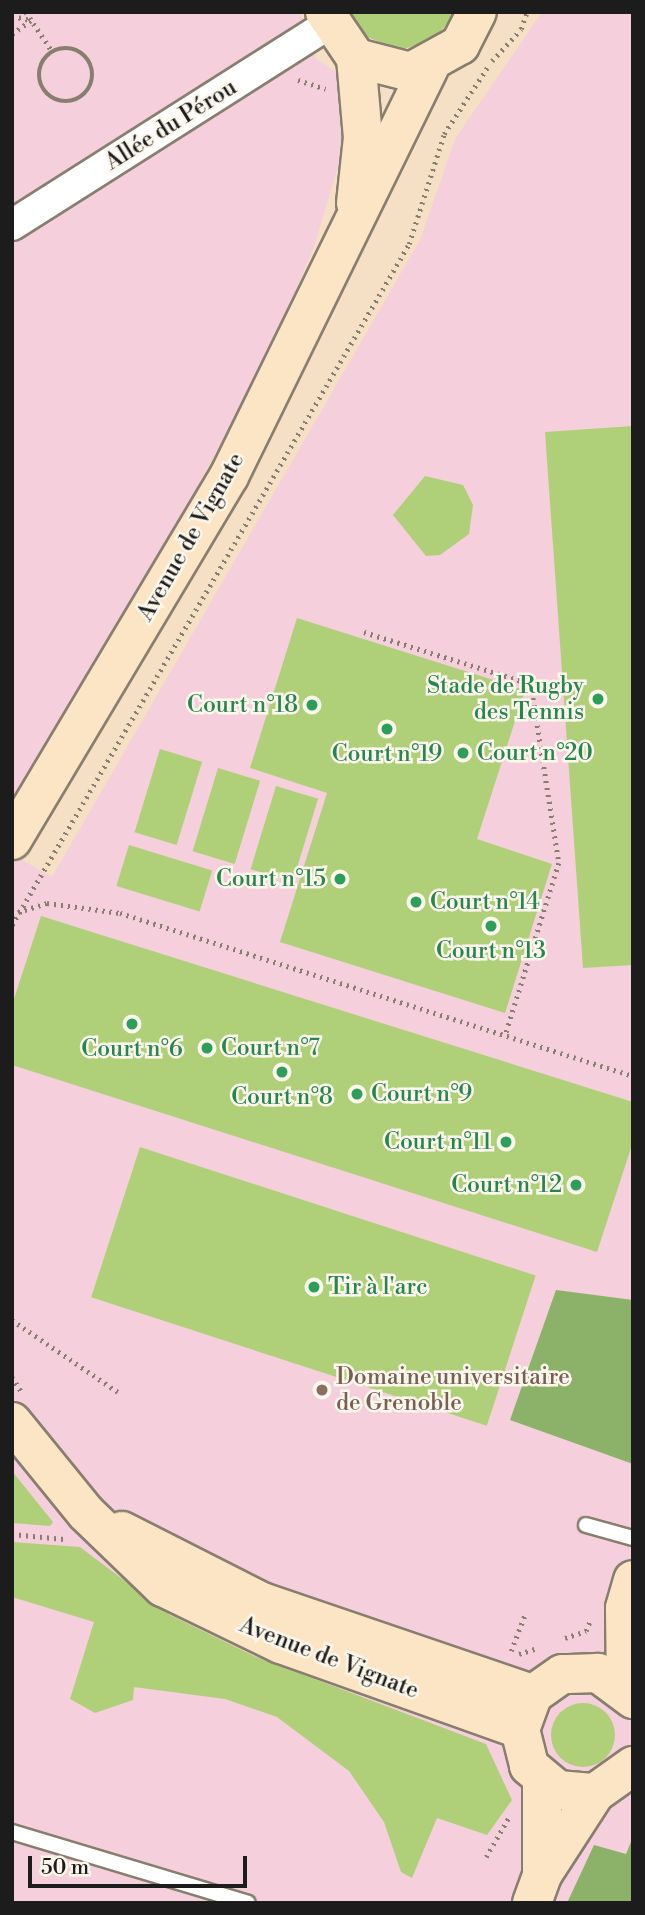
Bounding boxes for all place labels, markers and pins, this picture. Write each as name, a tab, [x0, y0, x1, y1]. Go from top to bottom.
place label: Stade de Rugby des Tennis	[427, 672, 584, 726]
place label: Court n°18	[187, 691, 298, 719]
marker: Stade de Rugby des Tennis	[590, 691, 606, 707]
marker: Court n°18	[304, 697, 320, 713]
marker: Court n°19	[379, 721, 395, 737]
place label: Court n°20	[477, 739, 593, 767]
place label: Court n°19	[332, 740, 442, 768]
marker: Court n°20	[455, 745, 471, 761]
place label: Court n°15	[216, 865, 326, 893]
marker: Court n°15	[332, 871, 348, 887]
place label: Court n°14	[430, 888, 540, 916]
marker: Court n°14	[408, 894, 424, 910]
marker: Court n°13	[483, 918, 499, 934]
place label: Court n°13	[436, 937, 546, 965]
marker: Court n°6	[124, 1016, 140, 1032]
place label: Court n°7	[221, 1034, 320, 1062]
place label: Court n°6	[81, 1035, 183, 1063]
marker: Court n°7	[199, 1040, 215, 1056]
marker: Court n°8	[274, 1064, 290, 1080]
place label: Court n°9	[371, 1080, 472, 1108]
place label: Court n°8	[231, 1083, 333, 1111]
marker: Court n°9	[349, 1086, 365, 1102]
place label: Court n°11	[384, 1128, 492, 1156]
marker: Court n°11	[498, 1134, 514, 1150]
place label: Court n°12	[451, 1171, 562, 1199]
marker: Court n°12	[568, 1177, 584, 1193]
place label: Tir à l'arc	[328, 1273, 428, 1301]
marker: Tir à l'arc	[306, 1279, 322, 1295]
place label: Domaine universitaire de Grenoble	[336, 1363, 570, 1417]
marker: Domaine universitaire de Grenoble	[314, 1382, 330, 1398]

